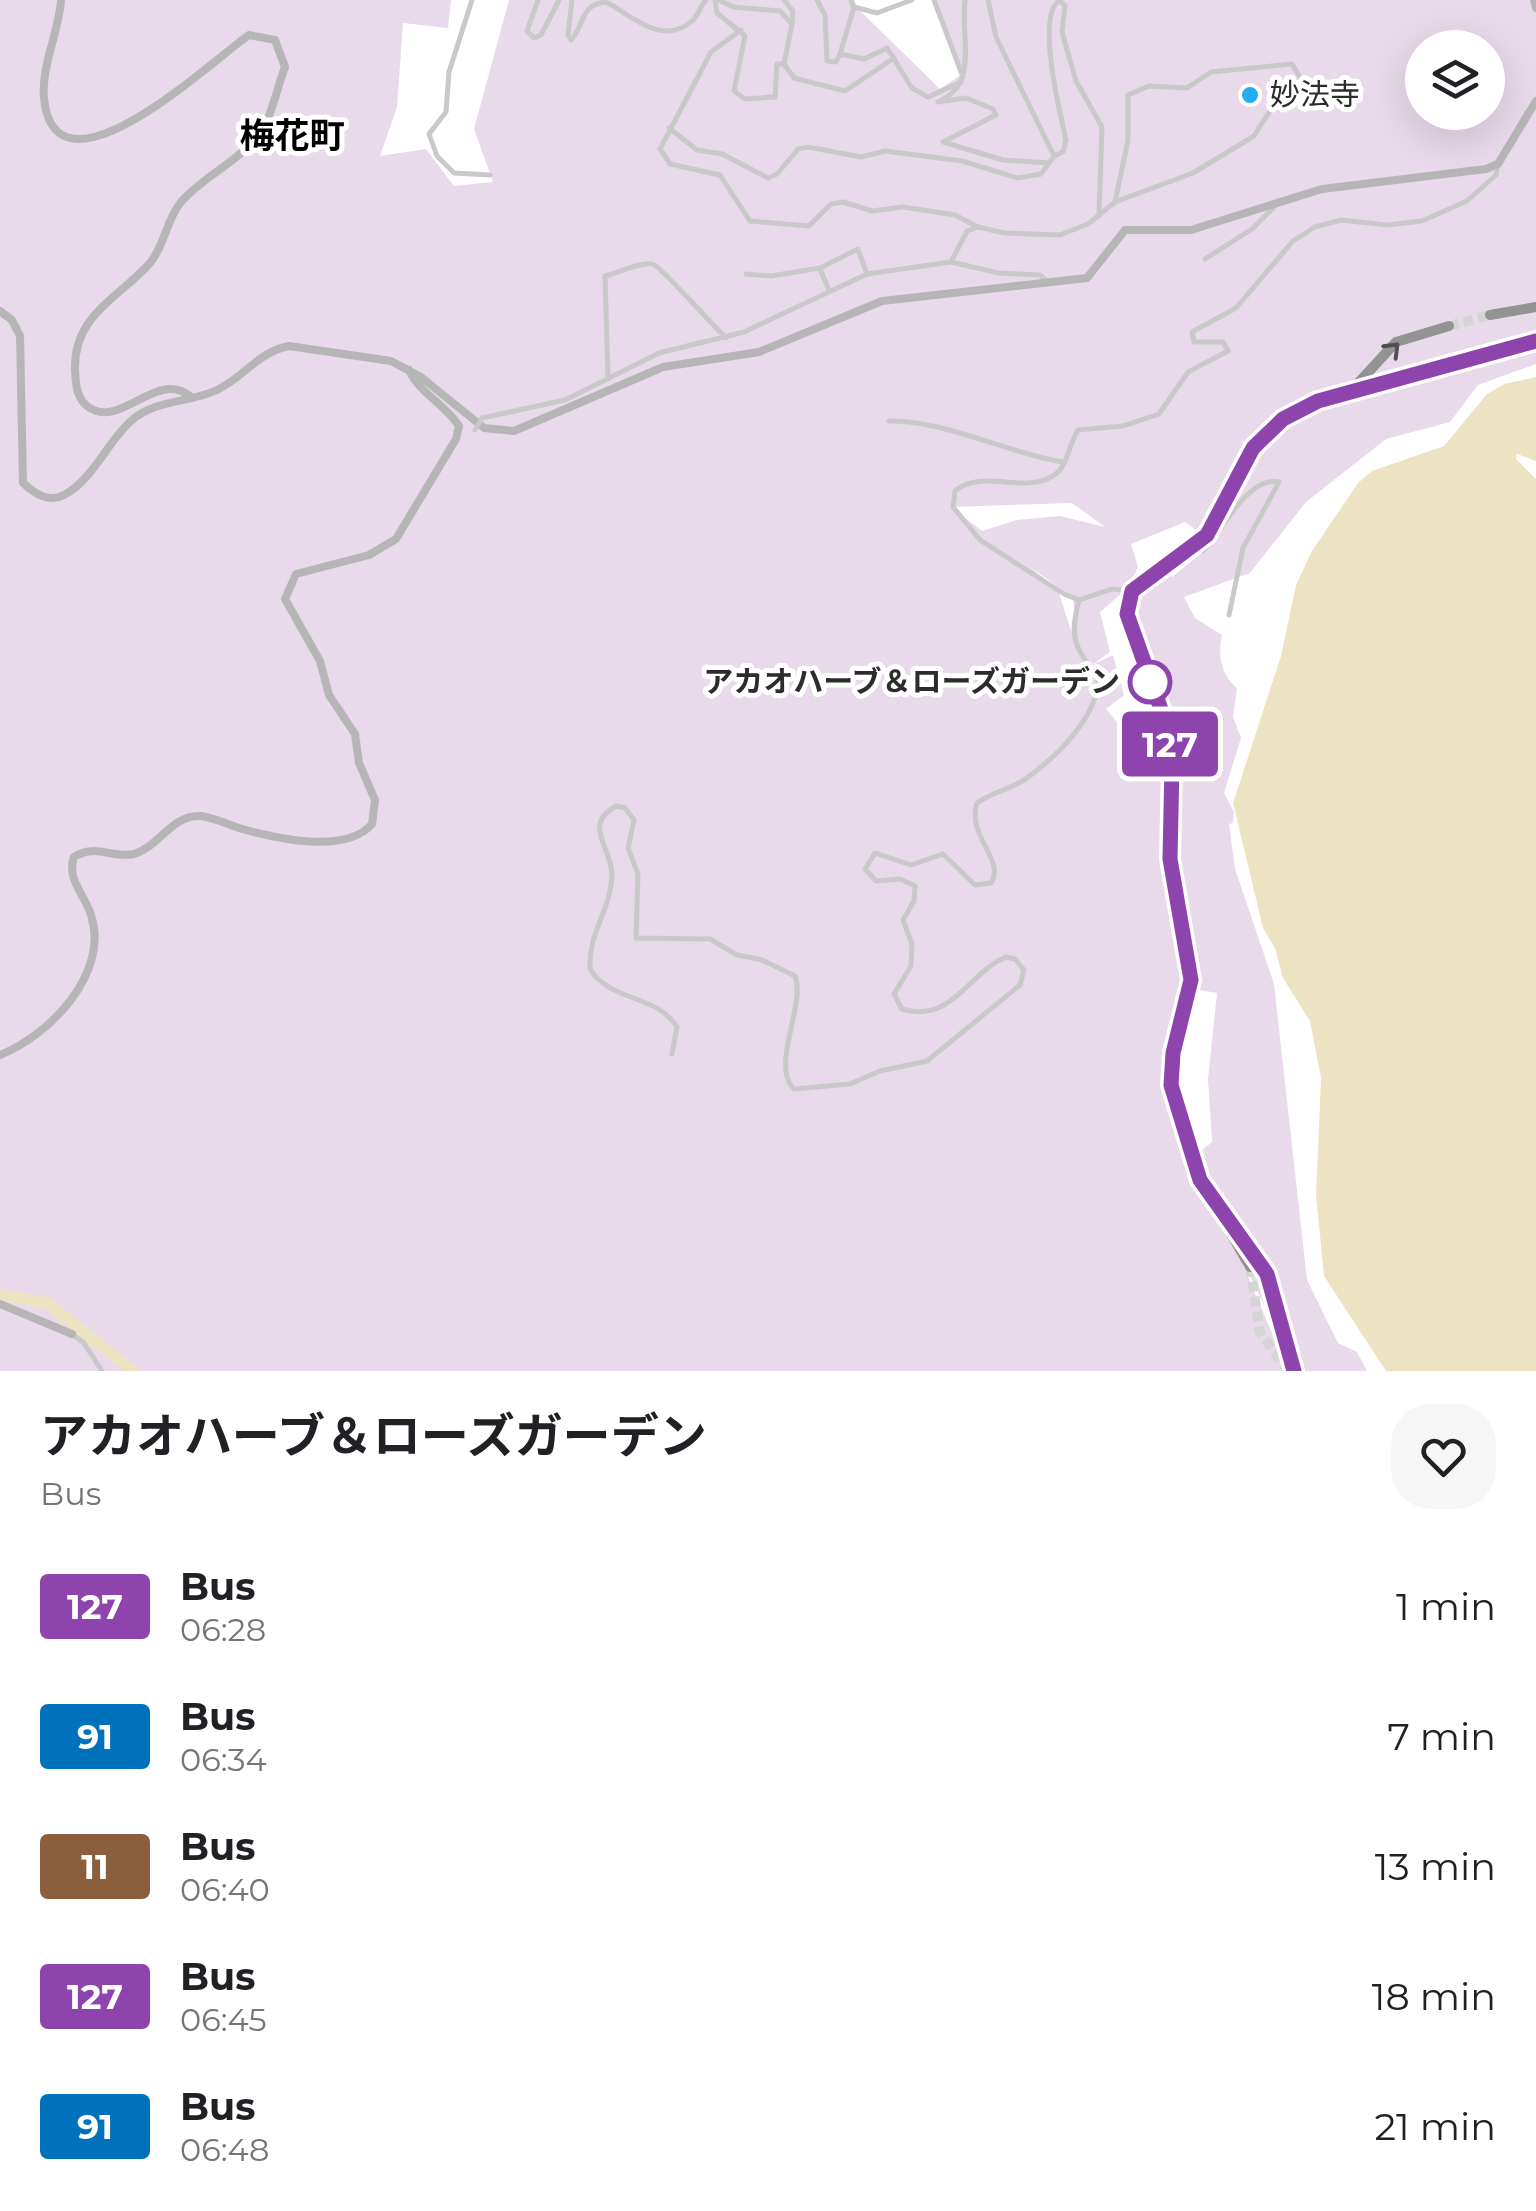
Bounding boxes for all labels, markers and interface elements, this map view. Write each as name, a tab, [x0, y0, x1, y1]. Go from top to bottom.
map controls	[1405, 30, 1505, 130]
button: layers	[1405, 30, 1505, 130]
place label: 妙法寺	[1270, 76, 1360, 113]
marker: 妙法寺	[1239, 84, 1261, 106]
district label: 梅花町	[239, 114, 345, 157]
one-way arrow	[1381, 342, 1399, 360]
marker: アカオハーブ＆ローズガーデン	[1129, 661, 1171, 703]
place label: アカオハーブ＆ローズガーデン	[703, 663, 1120, 700]
line badge: 127	[1112, 712, 1228, 776]
text: 127	[1142, 723, 1198, 766]
button: heart	[1391, 1404, 1496, 1509]
text: アカオハーブ＆ローズガーデン	[40, 1407, 707, 1465]
text: Bus	[40, 1474, 101, 1513]
text: Bus	[180, 1563, 255, 1610]
text: 1 min	[1396, 1583, 1496, 1630]
text: 127	[67, 1585, 123, 1628]
text: 06:28	[180, 1610, 266, 1649]
text: Bus	[180, 1693, 255, 1740]
text: 7 min	[1387, 1713, 1496, 1760]
text: 91	[77, 1715, 113, 1758]
text: 06:34	[180, 1740, 267, 1779]
text: Bus	[180, 1823, 255, 1870]
text: 13 min	[1375, 1843, 1496, 1890]
text: 11	[81, 1845, 109, 1888]
text: 06:40	[180, 1870, 270, 1909]
text: Bus	[180, 1953, 255, 2000]
text: 18 min	[1372, 1973, 1496, 2020]
text: 127	[67, 1975, 123, 2018]
text: 06:45	[180, 2000, 267, 2039]
text: Bus	[180, 2083, 255, 2130]
text: 21 min	[1375, 2103, 1496, 2150]
text: 91	[77, 2105, 113, 2148]
text: 06:48	[180, 2130, 269, 2169]

